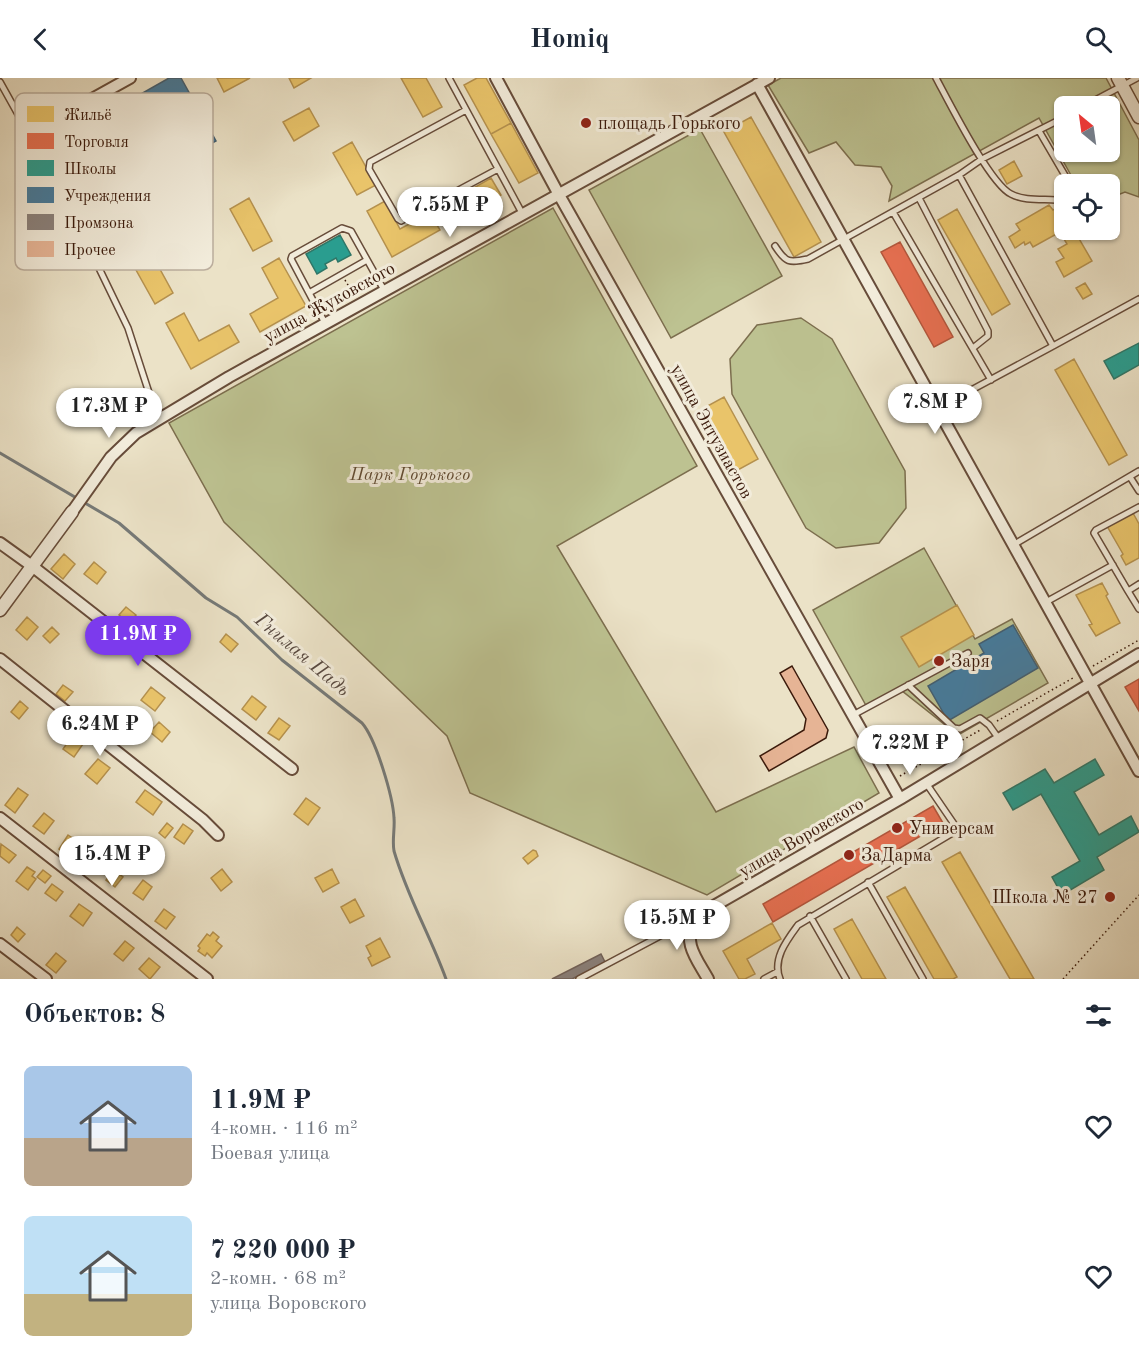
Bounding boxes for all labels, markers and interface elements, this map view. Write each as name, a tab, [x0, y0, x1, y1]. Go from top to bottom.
icon: back	[24, 23, 57, 56]
icon: search	[1082, 23, 1115, 56]
text: Homiq	[530, 26, 609, 53]
legend	[15, 93, 213, 270]
north arrow	[1054, 96, 1120, 162]
map controls	[1054, 96, 1120, 240]
text: Жильё	[64, 108, 112, 124]
place label: площадь Горького	[598, 115, 741, 133]
marker: площадь Горького	[579, 116, 593, 130]
text: Торговля	[64, 135, 129, 151]
text: Школы	[64, 162, 116, 178]
button: locate	[1054, 174, 1120, 240]
pin: 7.55M ₽	[395, 187, 505, 238]
text: Учреждения	[64, 189, 151, 205]
text: 7.55M ₽	[411, 196, 489, 216]
text: Промзона	[64, 216, 134, 232]
text: Прочее	[64, 243, 116, 259]
street label: улица Жуковского	[261, 259, 398, 346]
street label: улица Энтузиастов	[667, 361, 756, 502]
pin: 7.8M ₽	[886, 384, 984, 435]
pin: 17.3M ₽	[54, 388, 164, 439]
text: 7.8M ₽	[902, 393, 968, 413]
text: 17.3M ₽	[70, 397, 148, 417]
park label: Парк Горького	[349, 466, 470, 484]
water label: Гнилая Падь	[249, 609, 353, 701]
pin: 11.9M ₽	[83, 616, 193, 667]
text: 11.9M ₽	[99, 625, 177, 645]
place label: Заря	[951, 653, 990, 671]
marker: Заря	[932, 654, 946, 668]
pin: 6.24M ₽	[45, 706, 155, 757]
text: 6.24M ₽	[61, 715, 139, 735]
pin: 7.22M ₽	[855, 725, 965, 776]
text: 7.22M ₽	[871, 734, 949, 754]
street label: улица Воровского	[736, 795, 867, 881]
place label: Универсам	[909, 820, 994, 838]
marker: Универсам	[890, 821, 904, 835]
pin: 15.4M ₽	[57, 836, 167, 887]
text: 15.4M ₽	[73, 845, 151, 865]
place label: ЗаДарма	[861, 847, 932, 865]
marker: ЗаДарма	[842, 848, 856, 862]
place label: Школа № 27	[992, 889, 1098, 907]
marker: Школа № 27	[1103, 890, 1117, 904]
pin: 15.5M ₽	[622, 900, 732, 951]
text: 15.5M ₽	[638, 909, 716, 929]
icon: filters	[1082, 999, 1115, 1032]
text: Объектов: 8	[24, 1002, 165, 1028]
text: 11.9M ₽	[210, 1088, 311, 1114]
icon: home	[72, 1090, 144, 1162]
icon: heart	[1082, 1110, 1115, 1143]
text: 4-комн. · 116 m²	[210, 1119, 358, 1139]
text: Боевая улица	[210, 1144, 330, 1164]
text: 7 220 000 ₽	[210, 1238, 356, 1264]
icon: home	[72, 1240, 144, 1312]
icon: heart	[1082, 1260, 1115, 1293]
text: 2-комн. · 68 m²	[210, 1269, 346, 1289]
text: улица Воровского	[210, 1294, 367, 1314]

